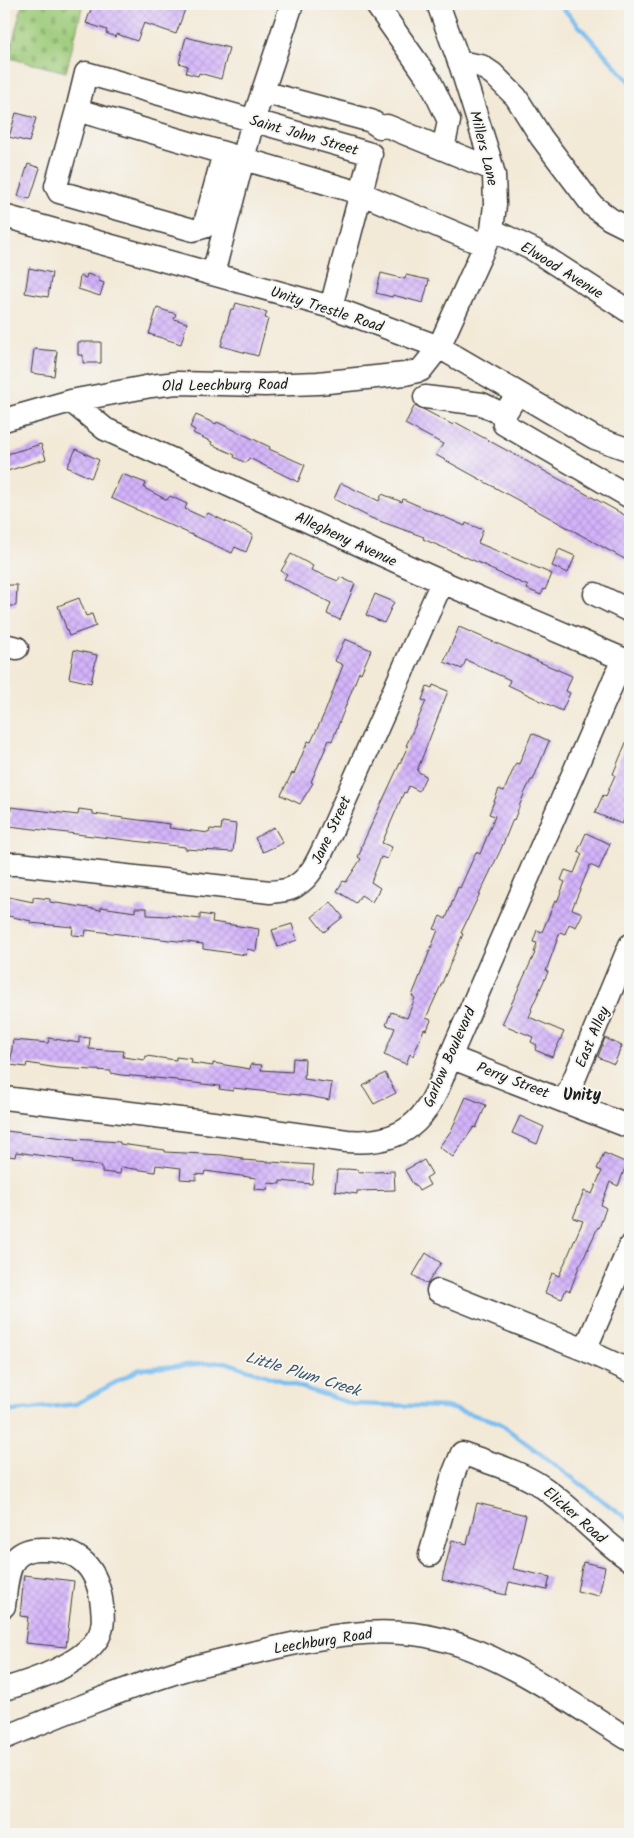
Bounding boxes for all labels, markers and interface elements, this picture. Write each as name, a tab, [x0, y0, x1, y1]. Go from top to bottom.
street label: Millers Lane	[462, 108, 504, 189]
street label: Saint John Street	[246, 109, 361, 163]
street label: Elwood Avenue	[515, 236, 608, 306]
street label: Unity Trestle Road	[267, 280, 387, 340]
street label: Old Leechburg Road	[162, 373, 289, 399]
street label: Allegheny Avenue	[291, 506, 401, 574]
street label: Jane Street	[306, 792, 358, 869]
street label: East Alley	[569, 1002, 617, 1072]
street label: Garlow Boulevard	[417, 1003, 483, 1111]
street label: Perry Street	[473, 1056, 553, 1106]
district label: Unity	[563, 1083, 602, 1108]
water label: Little Plum Creek	[242, 1345, 365, 1404]
street label: Elicker Road	[537, 1481, 612, 1551]
street label: Leechburg Road	[272, 1622, 375, 1662]

